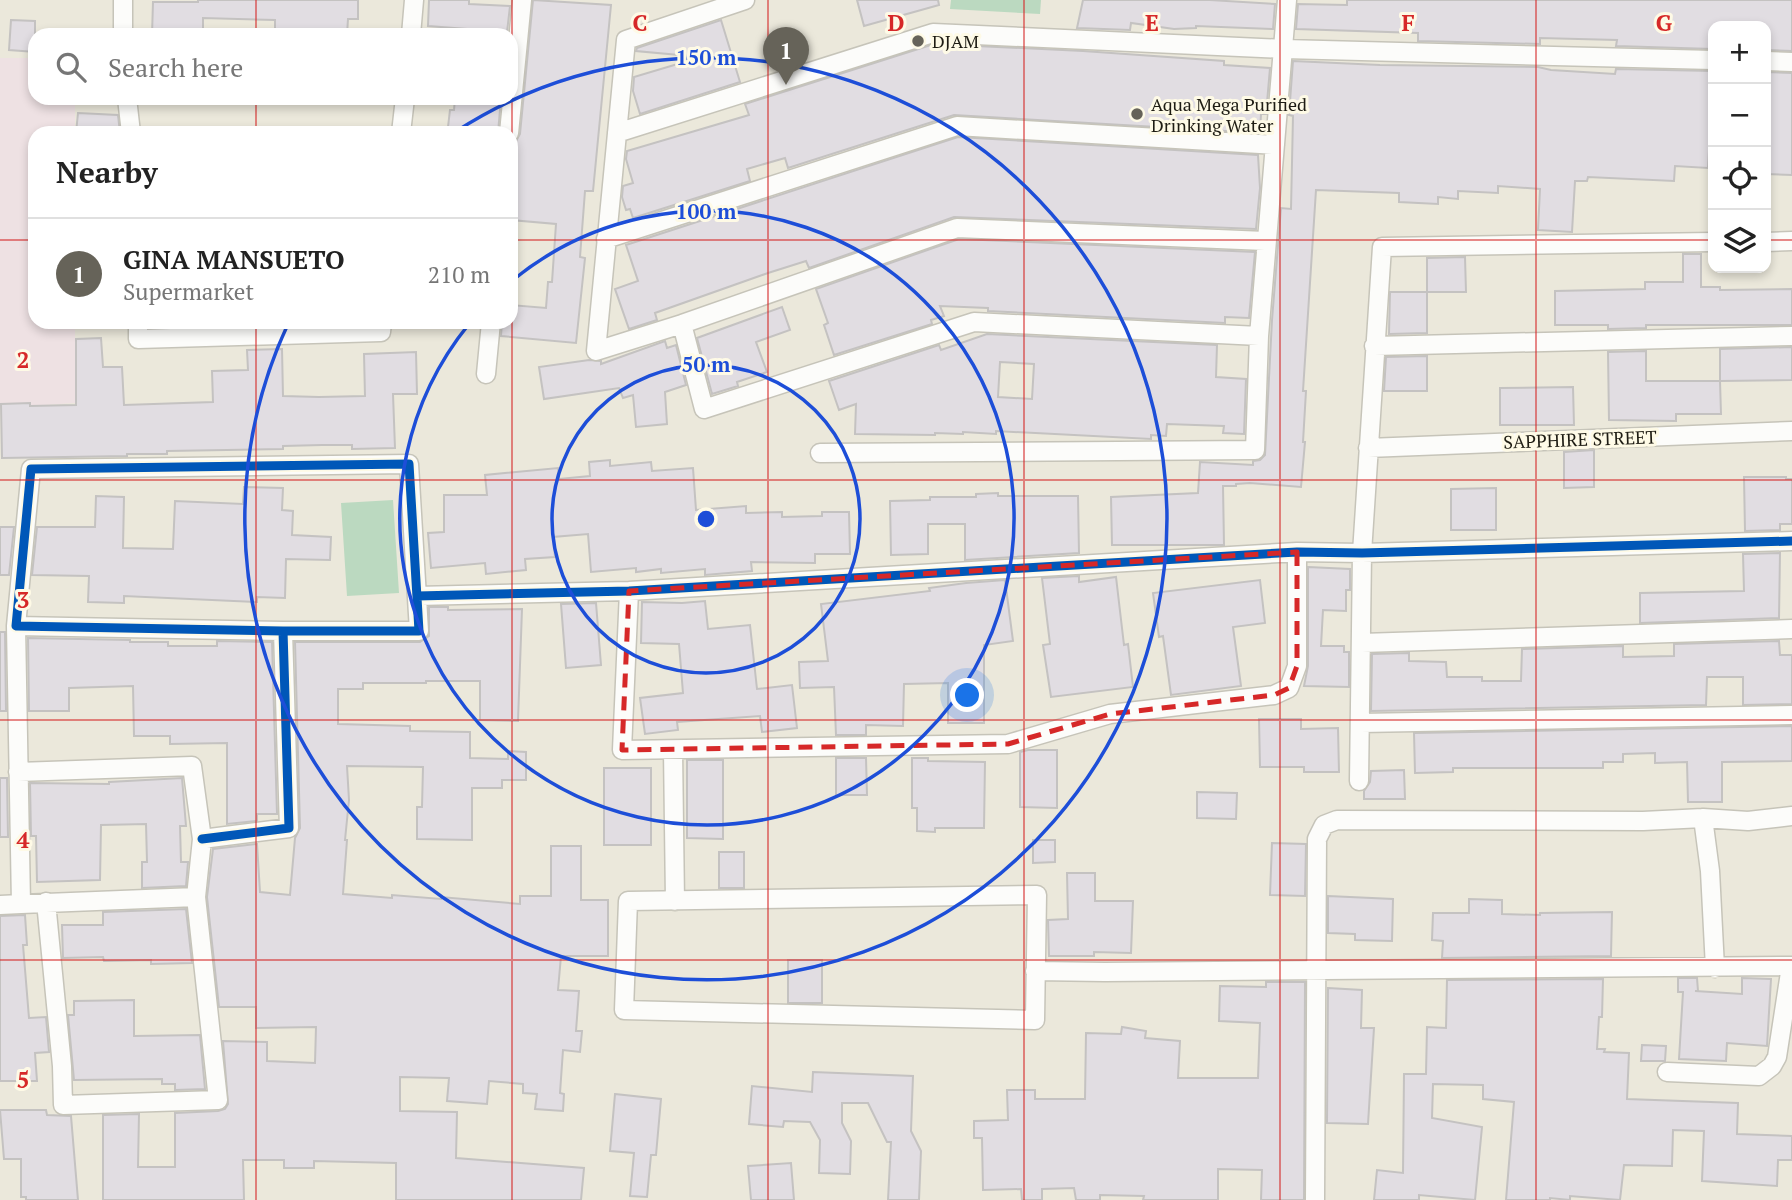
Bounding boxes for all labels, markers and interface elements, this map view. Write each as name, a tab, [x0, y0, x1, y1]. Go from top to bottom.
text: C	[633, 7, 648, 38]
text: D	[888, 7, 905, 38]
text: E	[1145, 7, 1159, 38]
text: F	[1401, 7, 1415, 38]
text: G	[1656, 7, 1673, 38]
map controls	[1708, 21, 1771, 273]
button: +	[1708, 21, 1771, 84]
pin: 1	[763, 27, 809, 85]
search box	[28, 28, 518, 105]
place label: DJAM	[932, 29, 979, 53]
marker: DJAM	[910, 33, 926, 49]
text: 150 m	[676, 43, 737, 71]
icon: search	[52, 48, 90, 86]
text: Search here	[108, 50, 243, 84]
button: −	[1708, 84, 1771, 147]
place label: Aqua Mega Purified Drinking Water	[1151, 92, 1307, 137]
marker: Aqua Mega Purified Drinking Water	[1129, 106, 1145, 122]
button: locate	[1708, 147, 1771, 210]
text: Nearby	[56, 152, 158, 192]
text: 100 m	[676, 197, 737, 225]
button: layers	[1708, 210, 1771, 273]
text: GINA MANSUETO	[123, 242, 345, 276]
text: 1	[73, 259, 86, 290]
text: 210 m	[428, 259, 490, 290]
text: Supermarket	[123, 276, 254, 307]
text: 2	[17, 344, 30, 375]
text: 50 m	[682, 350, 731, 378]
street label: SAPPHIRE STREET	[1503, 424, 1657, 454]
centre of rings	[694, 507, 718, 531]
text: 3	[17, 584, 30, 615]
your location	[950, 678, 984, 712]
text: 4	[17, 824, 30, 855]
text: 5	[17, 1064, 30, 1095]

